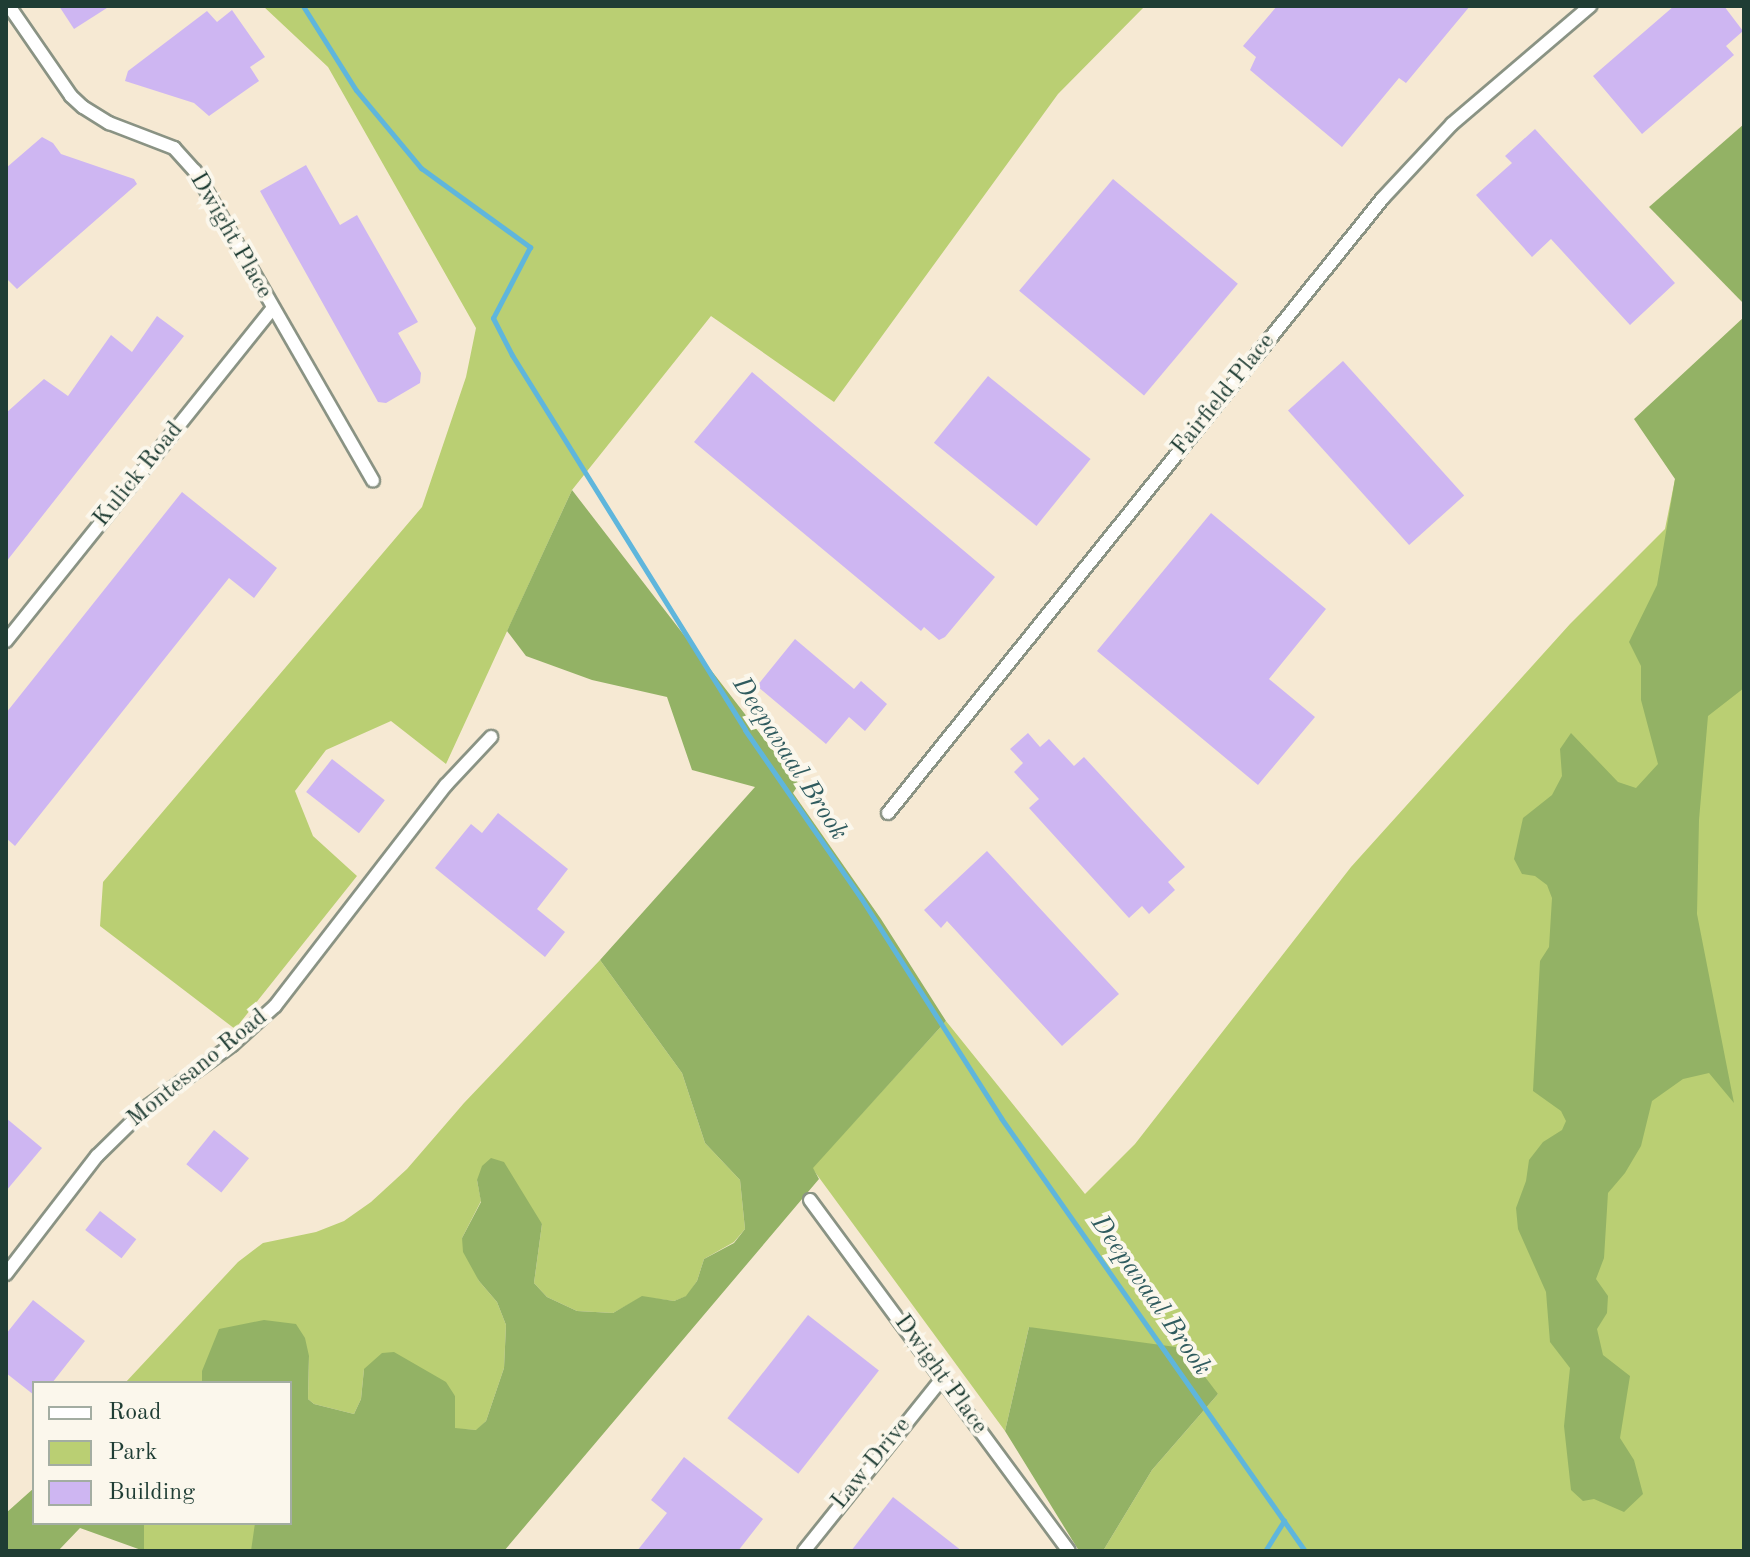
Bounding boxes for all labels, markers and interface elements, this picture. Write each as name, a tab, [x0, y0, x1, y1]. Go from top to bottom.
street label: Dwight Place	[182, 168, 278, 304]
street label: Fairfield Place	[1166, 328, 1282, 462]
street label: Kulick Road	[88, 417, 190, 533]
water label: Deepavaal Brook	[724, 671, 854, 847]
street label: Montesano Road	[122, 1004, 274, 1134]
water label: Deepavaal Brook	[1083, 1210, 1217, 1382]
street label: Dwight Place	[887, 1309, 993, 1441]
legend	[32, 1381, 292, 1525]
text: Road	[108, 1401, 161, 1425]
street label: Law Drive	[826, 1412, 918, 1516]
text: Park	[108, 1441, 157, 1465]
text: Building	[108, 1481, 195, 1505]

